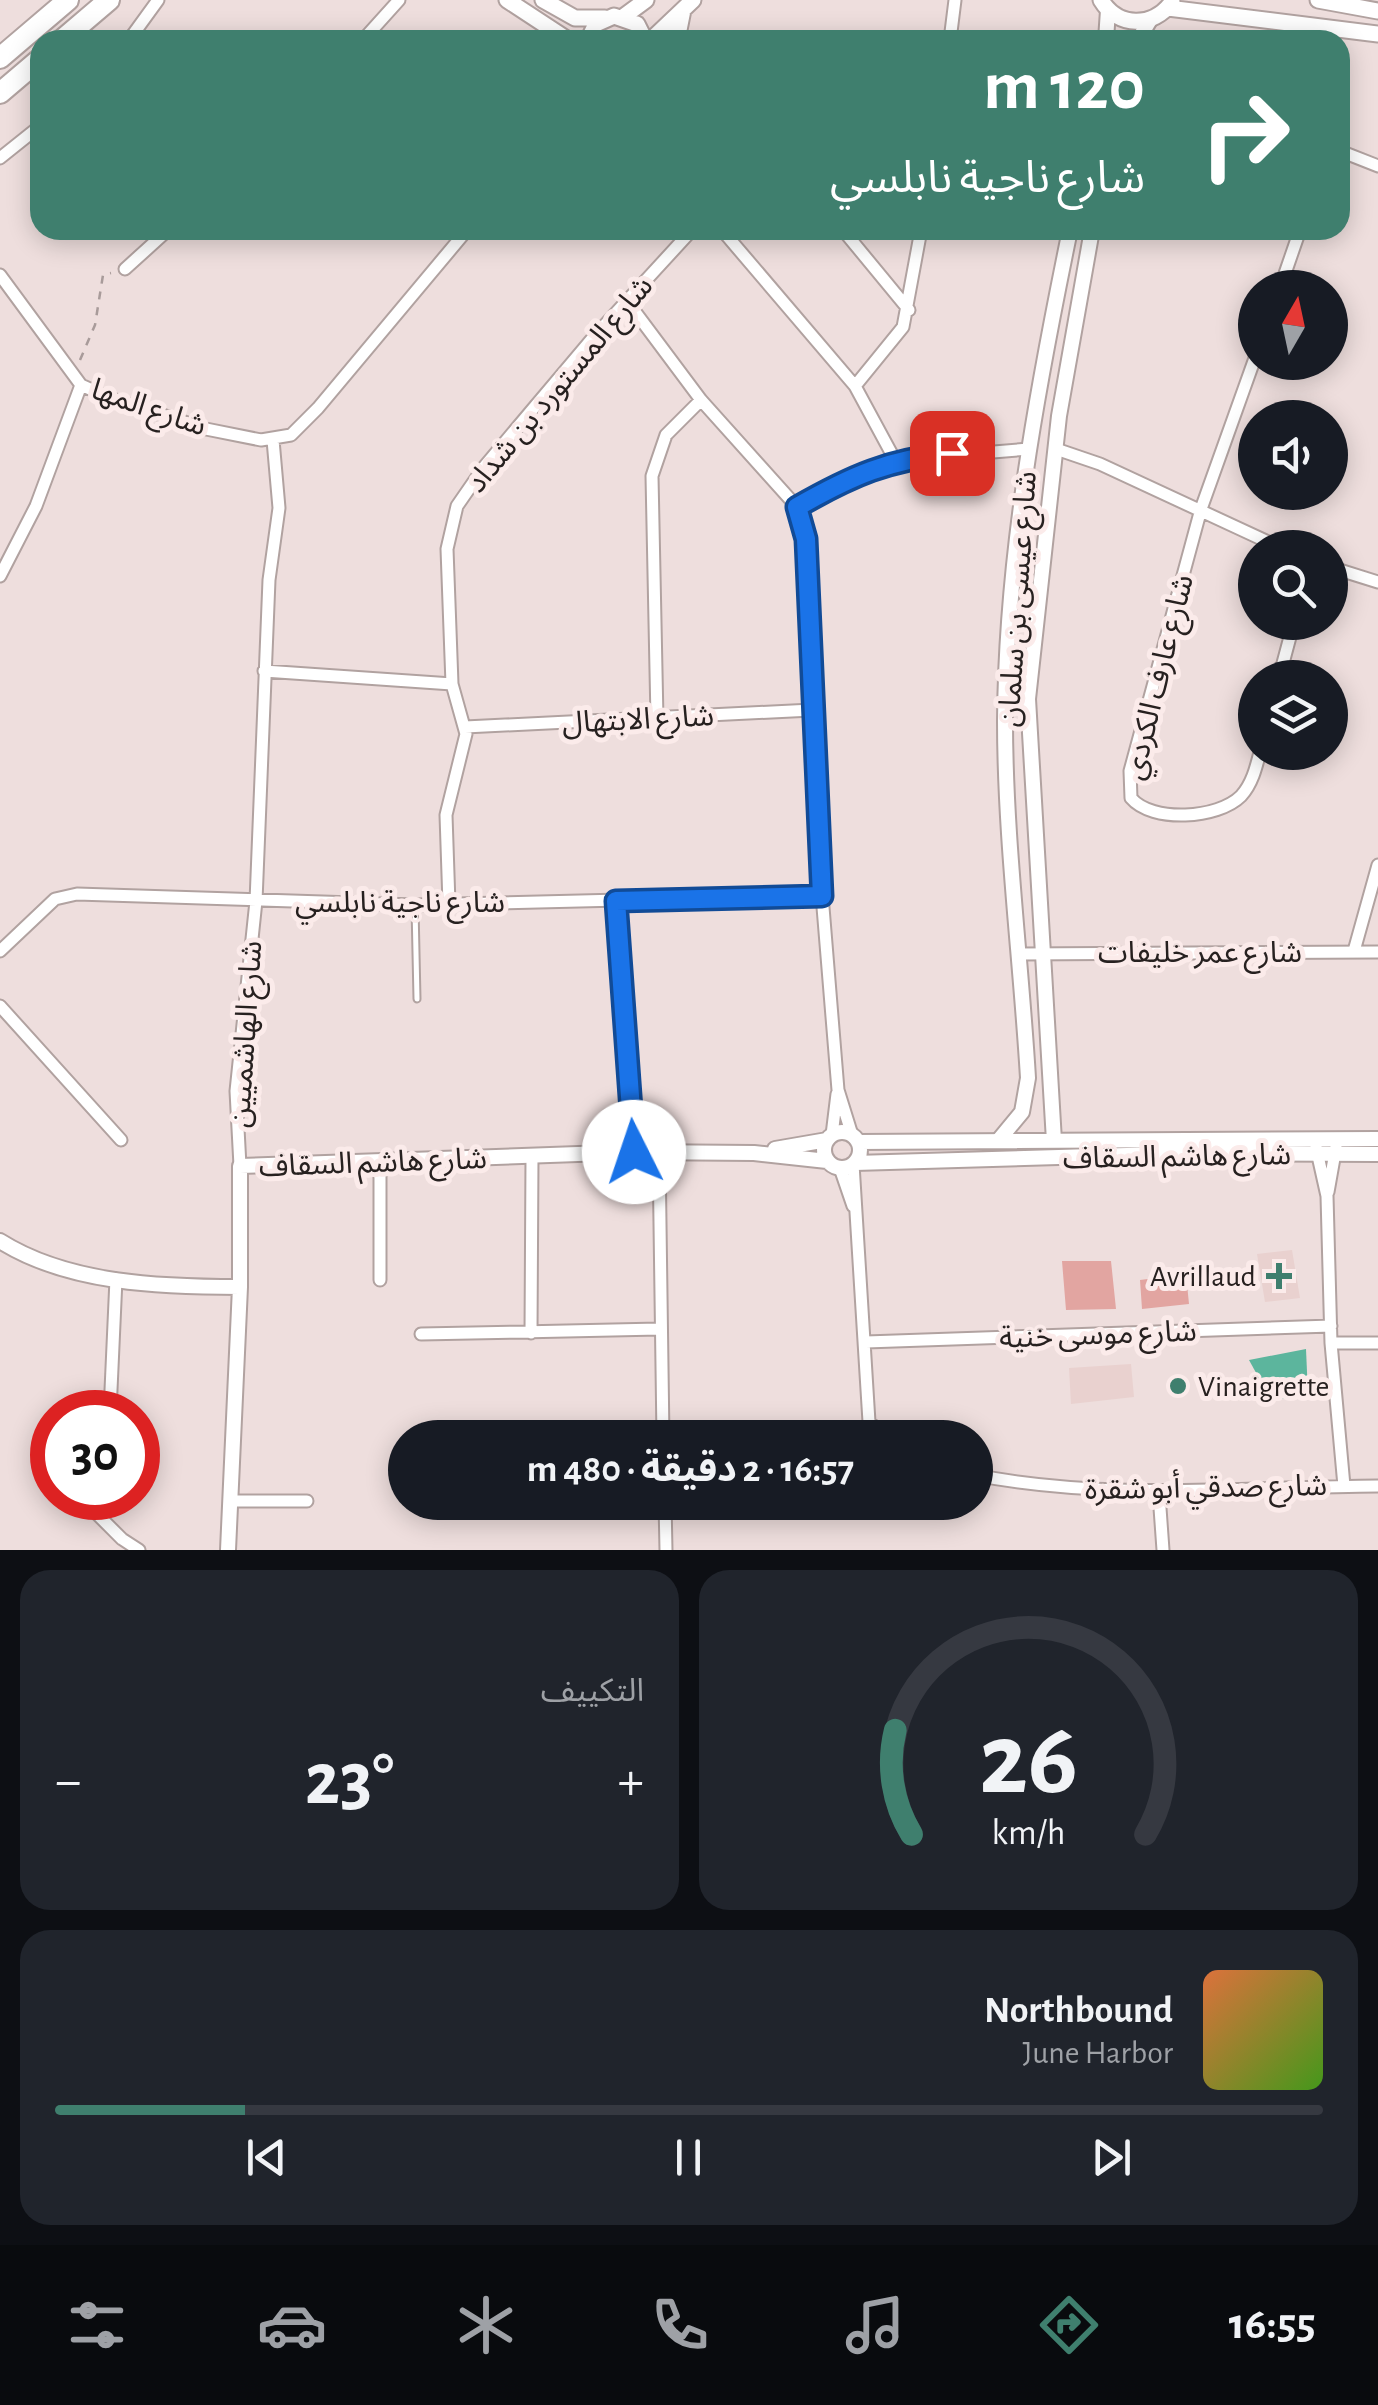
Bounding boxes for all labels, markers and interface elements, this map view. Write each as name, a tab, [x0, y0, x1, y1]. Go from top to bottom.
text: 120 m	[983, 52, 1145, 122]
icon: right	[1180, 70, 1310, 200]
text: شارع ناجية نابلسي	[830, 156, 1145, 201]
north arrow	[1238, 270, 1348, 380]
map controls	[1238, 270, 1348, 770]
street label: شارع المستورد بن شداد	[461, 271, 663, 502]
street label: شارع المها	[85, 374, 210, 447]
button: sound	[1238, 400, 1348, 510]
pin	[910, 411, 995, 496]
icon: arrive	[925, 426, 980, 481]
street label: شارع عيسى بن سلمان	[994, 470, 1048, 728]
button: search	[1238, 530, 1348, 640]
street label: شارع عارف الكردي	[1119, 572, 1206, 784]
button: layers	[1238, 660, 1348, 770]
street label: شارع الابتهال	[561, 701, 715, 745]
street label: شارع ناجية نابلسي	[295, 888, 505, 925]
street label: شارع عمر خليفات	[1098, 938, 1302, 974]
street label: شارع الهاشميين	[224, 940, 273, 1129]
position arrow	[582, 1100, 686, 1204]
street label: شارع هاشم السقاف	[1063, 1140, 1291, 1181]
street label: شارع هاشم السقاف	[258, 1144, 488, 1189]
place label: Avrillaud	[1150, 1262, 1256, 1292]
marker: Avrillaud	[1266, 1263, 1292, 1289]
street label: شارع موسى خنية	[999, 1317, 1198, 1359]
place label: Vinaigrette	[1198, 1372, 1329, 1402]
marker: Vinaigrette	[1167, 1375, 1189, 1397]
speed limit sign: 30	[30, 1390, 160, 1520]
text: 16:57 · 2 دقيقة · 480 m	[527, 1451, 854, 1489]
street label: شارع صدقي أبو شقرة	[1085, 1466, 1328, 1512]
text: التكييف	[541, 1675, 644, 1707]
text: 26	[979, 1709, 1078, 1813]
text: 23°	[305, 1743, 394, 1818]
text: −	[55, 1754, 81, 1809]
text: +	[618, 1754, 644, 1809]
text: km/h	[992, 1815, 1065, 1851]
text: Northbound	[984, 1992, 1173, 2030]
text: June Harbor	[1023, 2037, 1173, 2069]
icon: previous	[239, 2130, 294, 2185]
icon: pause	[661, 2130, 716, 2185]
icon: next	[1084, 2130, 1139, 2185]
icon: filters	[62, 2290, 132, 2360]
icon: car	[257, 2290, 327, 2360]
icon: climate	[451, 2290, 521, 2360]
icon: phone	[645, 2290, 715, 2360]
icon: music	[840, 2290, 910, 2360]
icon: directions	[1034, 2290, 1104, 2360]
text: 16:55	[1229, 2302, 1316, 2347]

